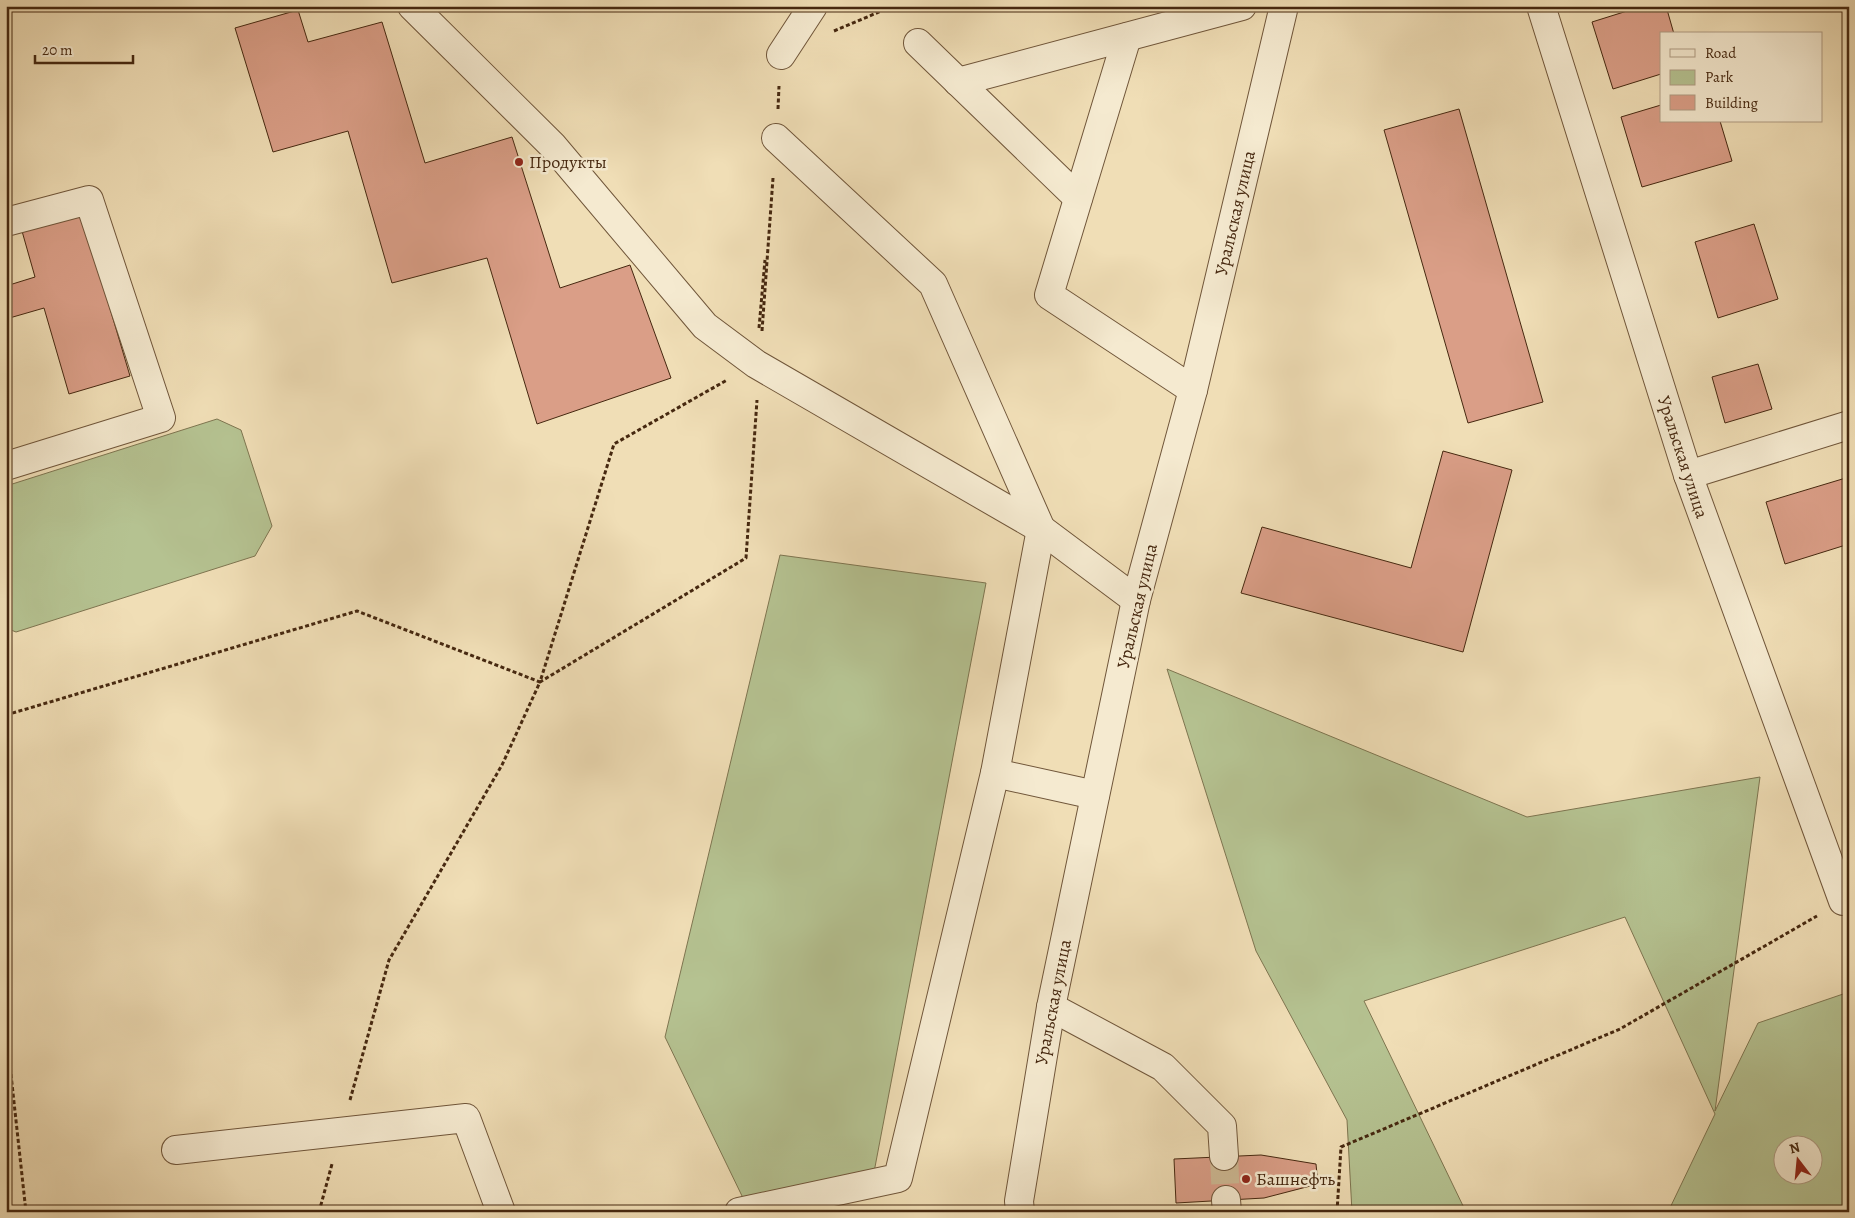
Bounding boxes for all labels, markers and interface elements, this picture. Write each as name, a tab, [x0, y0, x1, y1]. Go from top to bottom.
scale bar	[35, 32, 132, 64]
legend	[1660, 32, 1822, 122]
text: 20 m	[42, 40, 73, 60]
text: Road	[1705, 43, 1737, 63]
text: Park	[1705, 67, 1734, 87]
text: Building	[1705, 93, 1758, 113]
street label: Уральская улица	[1209, 147, 1261, 278]
place label: Продукты	[529, 150, 607, 174]
marker: Продукты	[513, 156, 525, 168]
street label: Уральская улица	[1652, 393, 1714, 522]
street label: Уральская улица	[1111, 540, 1163, 671]
street label: Уральская улица	[1029, 936, 1077, 1067]
north arrow	[1772, 1136, 1822, 1186]
text: N	[1787, 1137, 1802, 1159]
place label: Башнефть	[1256, 1167, 1335, 1191]
marker: Башнефть	[1240, 1173, 1252, 1185]

